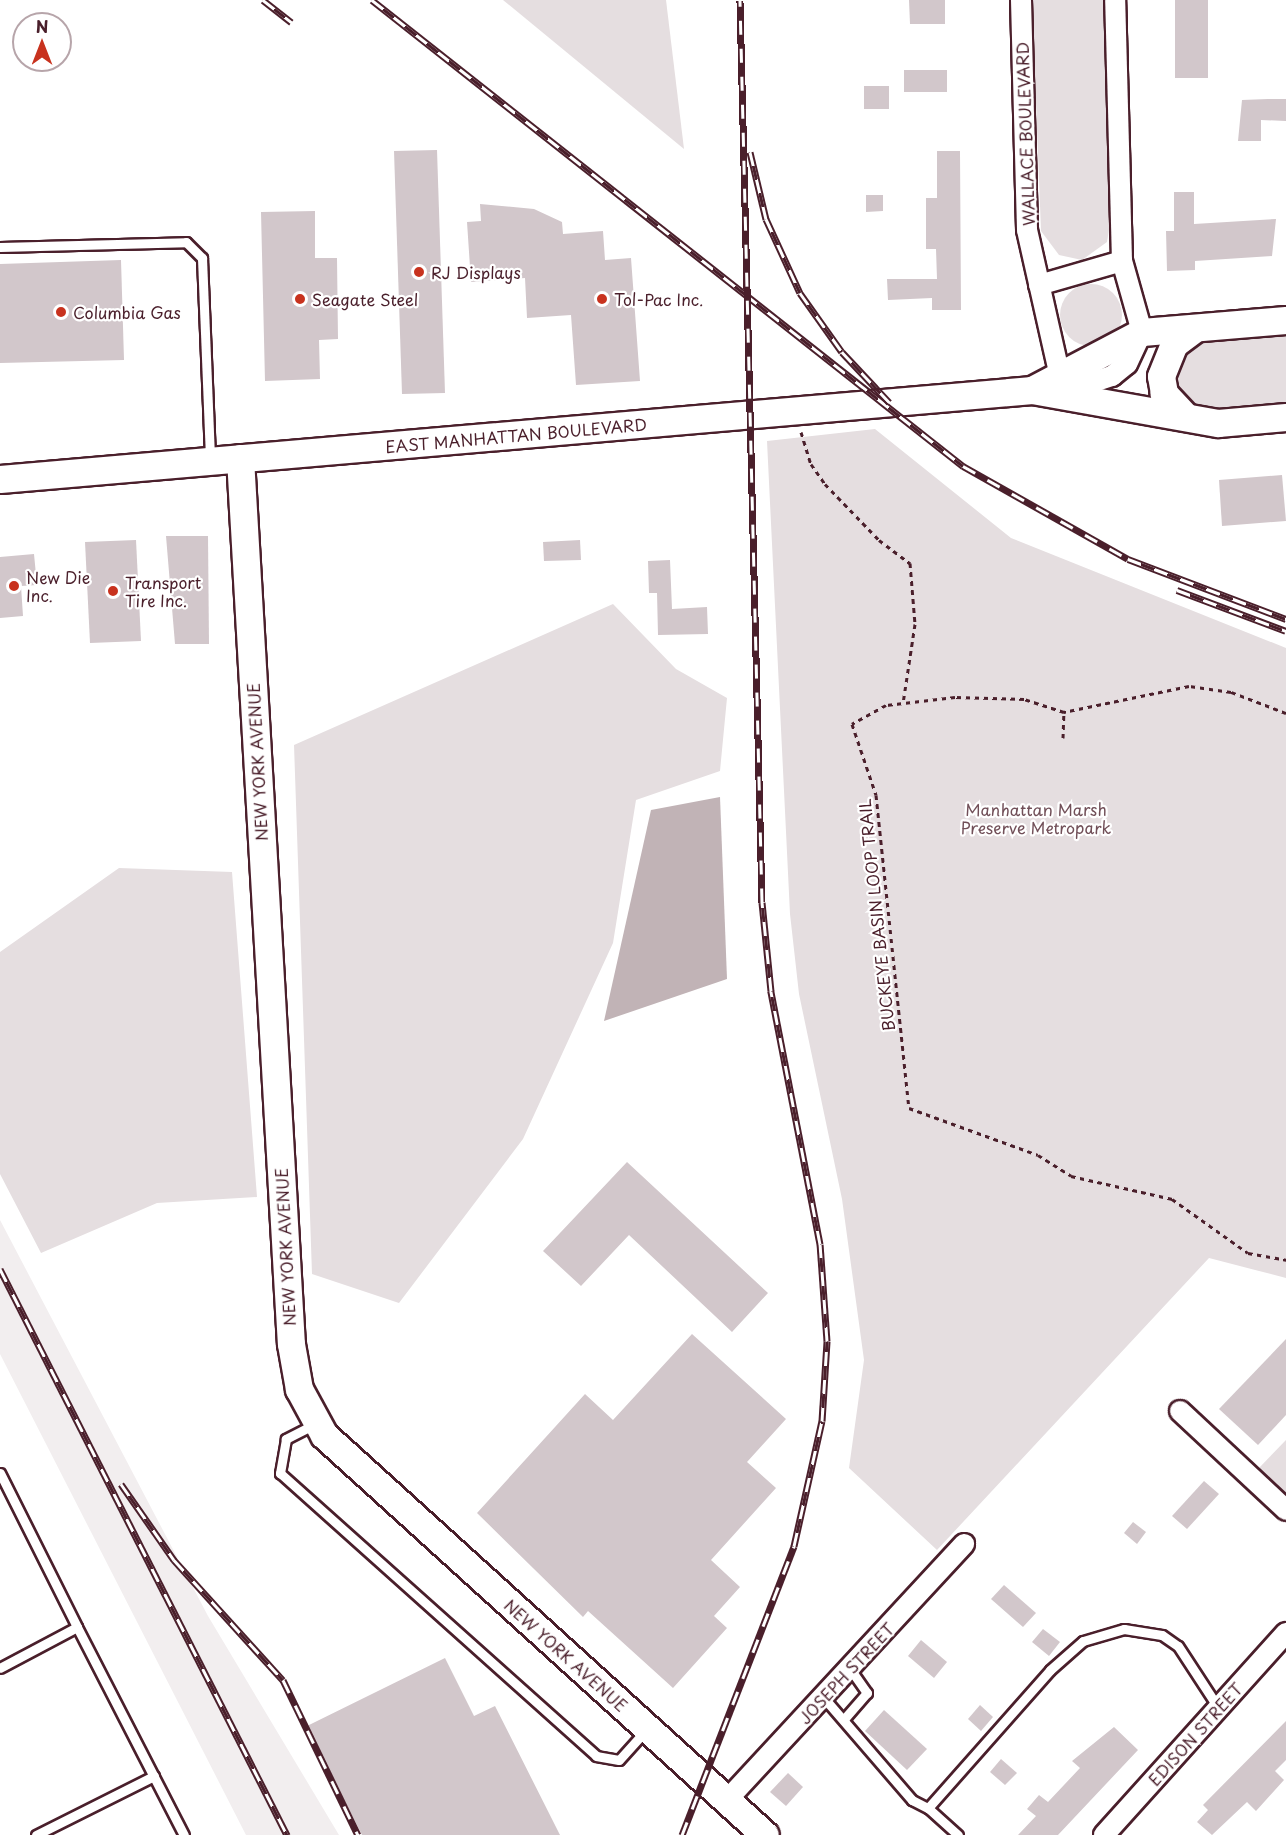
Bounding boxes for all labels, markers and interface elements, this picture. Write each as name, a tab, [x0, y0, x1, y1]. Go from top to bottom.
north arrow	[12, 12, 72, 72]
text: N	[36, 14, 48, 38]
street label: WALLACE BOULEVARD	[1012, 42, 1038, 226]
place label: RJ Displays	[431, 262, 521, 282]
marker: RJ Displays	[412, 265, 426, 279]
place label: Seagate Steel	[312, 289, 418, 309]
place label: Tol-Pac Inc.	[614, 289, 703, 309]
marker: Seagate Steel	[293, 292, 307, 306]
marker: Tol-Pac Inc.	[595, 292, 609, 306]
place label: Columbia Gas	[73, 302, 181, 322]
marker: Columbia Gas	[54, 305, 68, 319]
street label: EAST MANHATTAN BOULEVARD	[384, 414, 648, 456]
place label: New Die Inc.	[26, 567, 90, 605]
place label: Transport Tire Inc.	[125, 572, 201, 610]
marker: New Die Inc.	[7, 579, 21, 593]
marker: Transport Tire Inc.	[106, 584, 120, 598]
street label: NEW YORK AVENUE	[243, 681, 271, 843]
street label: BUCKEYE BASIN LOOP TRAIL	[854, 797, 898, 1033]
park label: Manhattan Marsh Preserve Metropark	[960, 799, 1112, 837]
street label: NEW YORK AVENUE	[271, 1166, 299, 1328]
street label: NEW YORK AVENUE	[500, 1594, 632, 1716]
street label: JOSEPH STREET	[794, 1618, 898, 1728]
street label: EDISON STREET	[1144, 1679, 1246, 1789]

